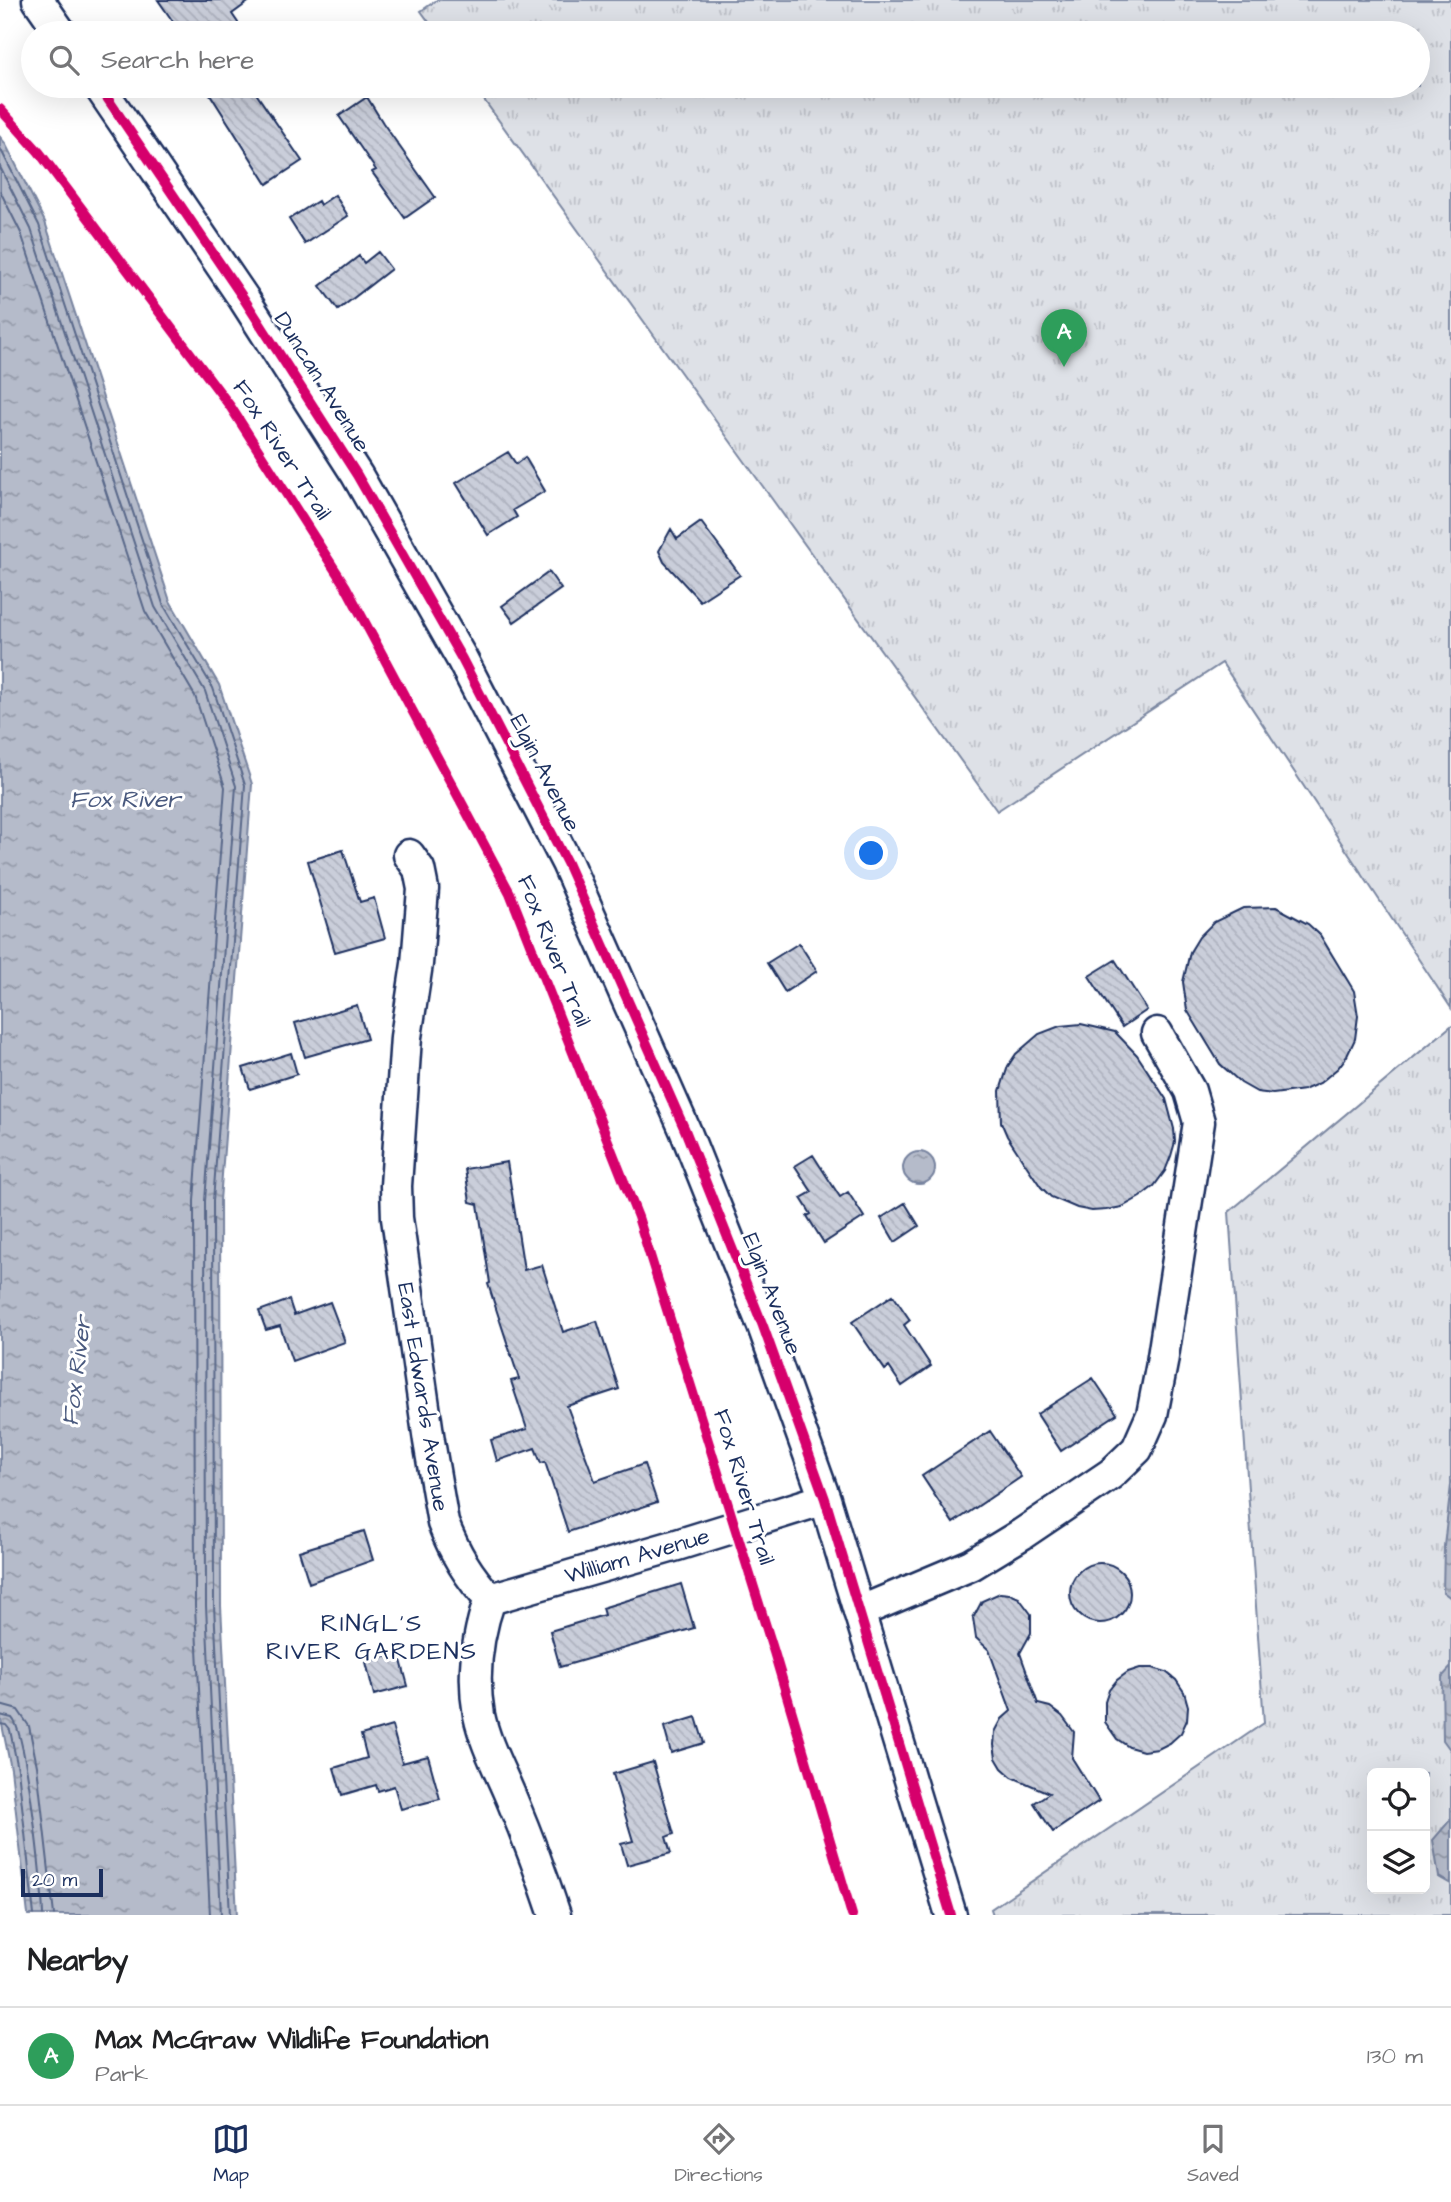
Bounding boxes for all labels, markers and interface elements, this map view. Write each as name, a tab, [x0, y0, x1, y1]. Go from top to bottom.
search box	[21, 21, 1430, 98]
icon: search	[45, 41, 83, 79]
text: Search here	[101, 42, 254, 78]
street label: Duncan Avenue	[266, 306, 378, 458]
pin: A	[1041, 309, 1087, 367]
street label: Fox River Trail	[225, 374, 339, 526]
street label: Elgin Avenue	[501, 709, 588, 838]
water label: Fox River	[70, 783, 183, 817]
your location	[854, 836, 888, 870]
street label: Fox River Trail	[509, 870, 599, 1032]
street label: Elgin Avenue	[733, 1229, 810, 1360]
street label: East Edwards Avenue	[389, 1280, 457, 1514]
water label: Fox River	[53, 1311, 101, 1428]
street label: Fox River Trail	[705, 1405, 783, 1569]
street label: William Avenue	[561, 1520, 713, 1592]
district label: RINGL'S RIVER GARDENS	[266, 1607, 478, 1669]
map controls	[1367, 1768, 1430, 1894]
button: locate	[1367, 1768, 1430, 1831]
button: layers	[1367, 1831, 1430, 1894]
scale bar	[21, 1866, 103, 1898]
text: 20 m	[32, 1867, 77, 1894]
text: Nearby	[28, 1940, 128, 1982]
text: Max McGraw Wildlife Foundation	[95, 2022, 489, 2058]
text: A	[44, 2040, 58, 2072]
text: 130 m	[1367, 2040, 1423, 2072]
text: Park	[95, 2058, 148, 2090]
tab: Map	[212, 2120, 250, 2189]
tab: Directions	[674, 2120, 763, 2189]
tab: Saved	[1187, 2120, 1239, 2189]

